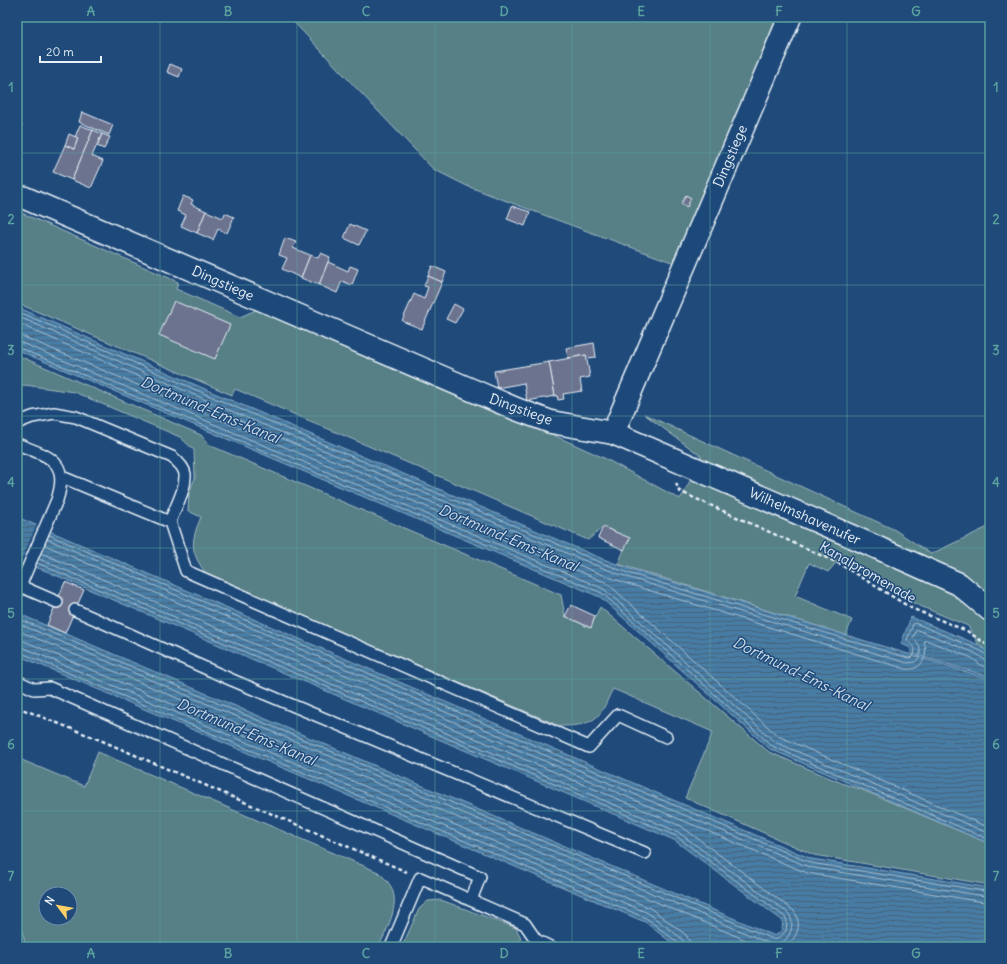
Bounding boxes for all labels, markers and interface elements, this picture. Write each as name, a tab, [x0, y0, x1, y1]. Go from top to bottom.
text: A	[87, 3, 96, 20]
text: B	[224, 3, 233, 20]
text: C	[362, 3, 371, 20]
text: D	[499, 3, 509, 20]
text: E	[637, 3, 645, 20]
text: F	[775, 3, 783, 20]
text: G	[911, 3, 921, 20]
scale bar	[40, 38, 101, 64]
text: 20 m	[46, 44, 74, 59]
text: 1	[8, 79, 14, 96]
text: 1	[993, 79, 999, 96]
street label: Dingstiege	[709, 122, 751, 190]
text: 2	[7, 211, 15, 228]
text: 2	[992, 211, 1000, 228]
street label: Dingstiege	[189, 261, 257, 305]
text: 3	[7, 342, 15, 359]
text: 3	[992, 342, 1000, 359]
water label: Dortmund-Ems-Kanal	[138, 372, 285, 448]
street label: Dingstiege	[487, 389, 555, 429]
text: 4	[7, 474, 15, 491]
text: 4	[992, 474, 1000, 491]
street label: Wilhelmshavenufer	[746, 483, 864, 549]
water label: Dortmund-Ems-Kanal	[436, 500, 583, 576]
street label: Kanalpromenade	[816, 537, 920, 607]
text: 5	[7, 605, 15, 622]
text: 5	[992, 605, 1000, 622]
water label: Dortmund-Ems-Kanal	[730, 632, 875, 716]
water label: Dortmund-Ems-Kanal	[174, 694, 321, 770]
text: 6	[7, 736, 15, 753]
text: 6	[992, 736, 1000, 753]
text: 7	[8, 868, 15, 885]
text: 7	[993, 868, 1000, 885]
north arrow	[38, 886, 78, 926]
text: N	[42, 894, 57, 908]
text: A	[87, 945, 96, 962]
text: B	[224, 945, 233, 962]
text: C	[362, 945, 371, 962]
text: D	[499, 945, 509, 962]
text: E	[637, 945, 645, 962]
text: F	[775, 945, 783, 962]
text: G	[911, 945, 921, 962]

